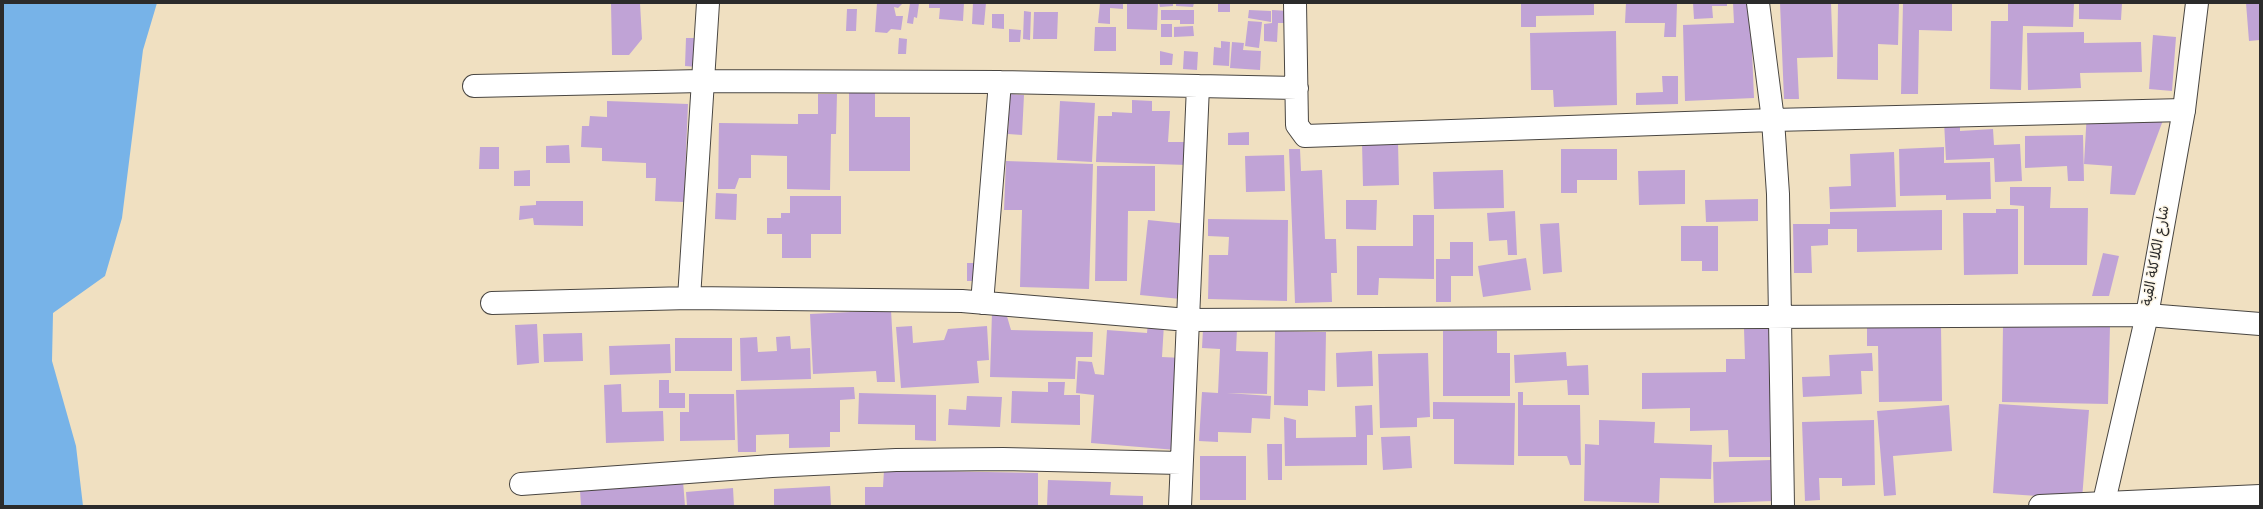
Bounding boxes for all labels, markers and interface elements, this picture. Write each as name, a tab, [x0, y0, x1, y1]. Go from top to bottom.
street label: شارع الكلاكلة القبة	[2140, 204, 2174, 308]

